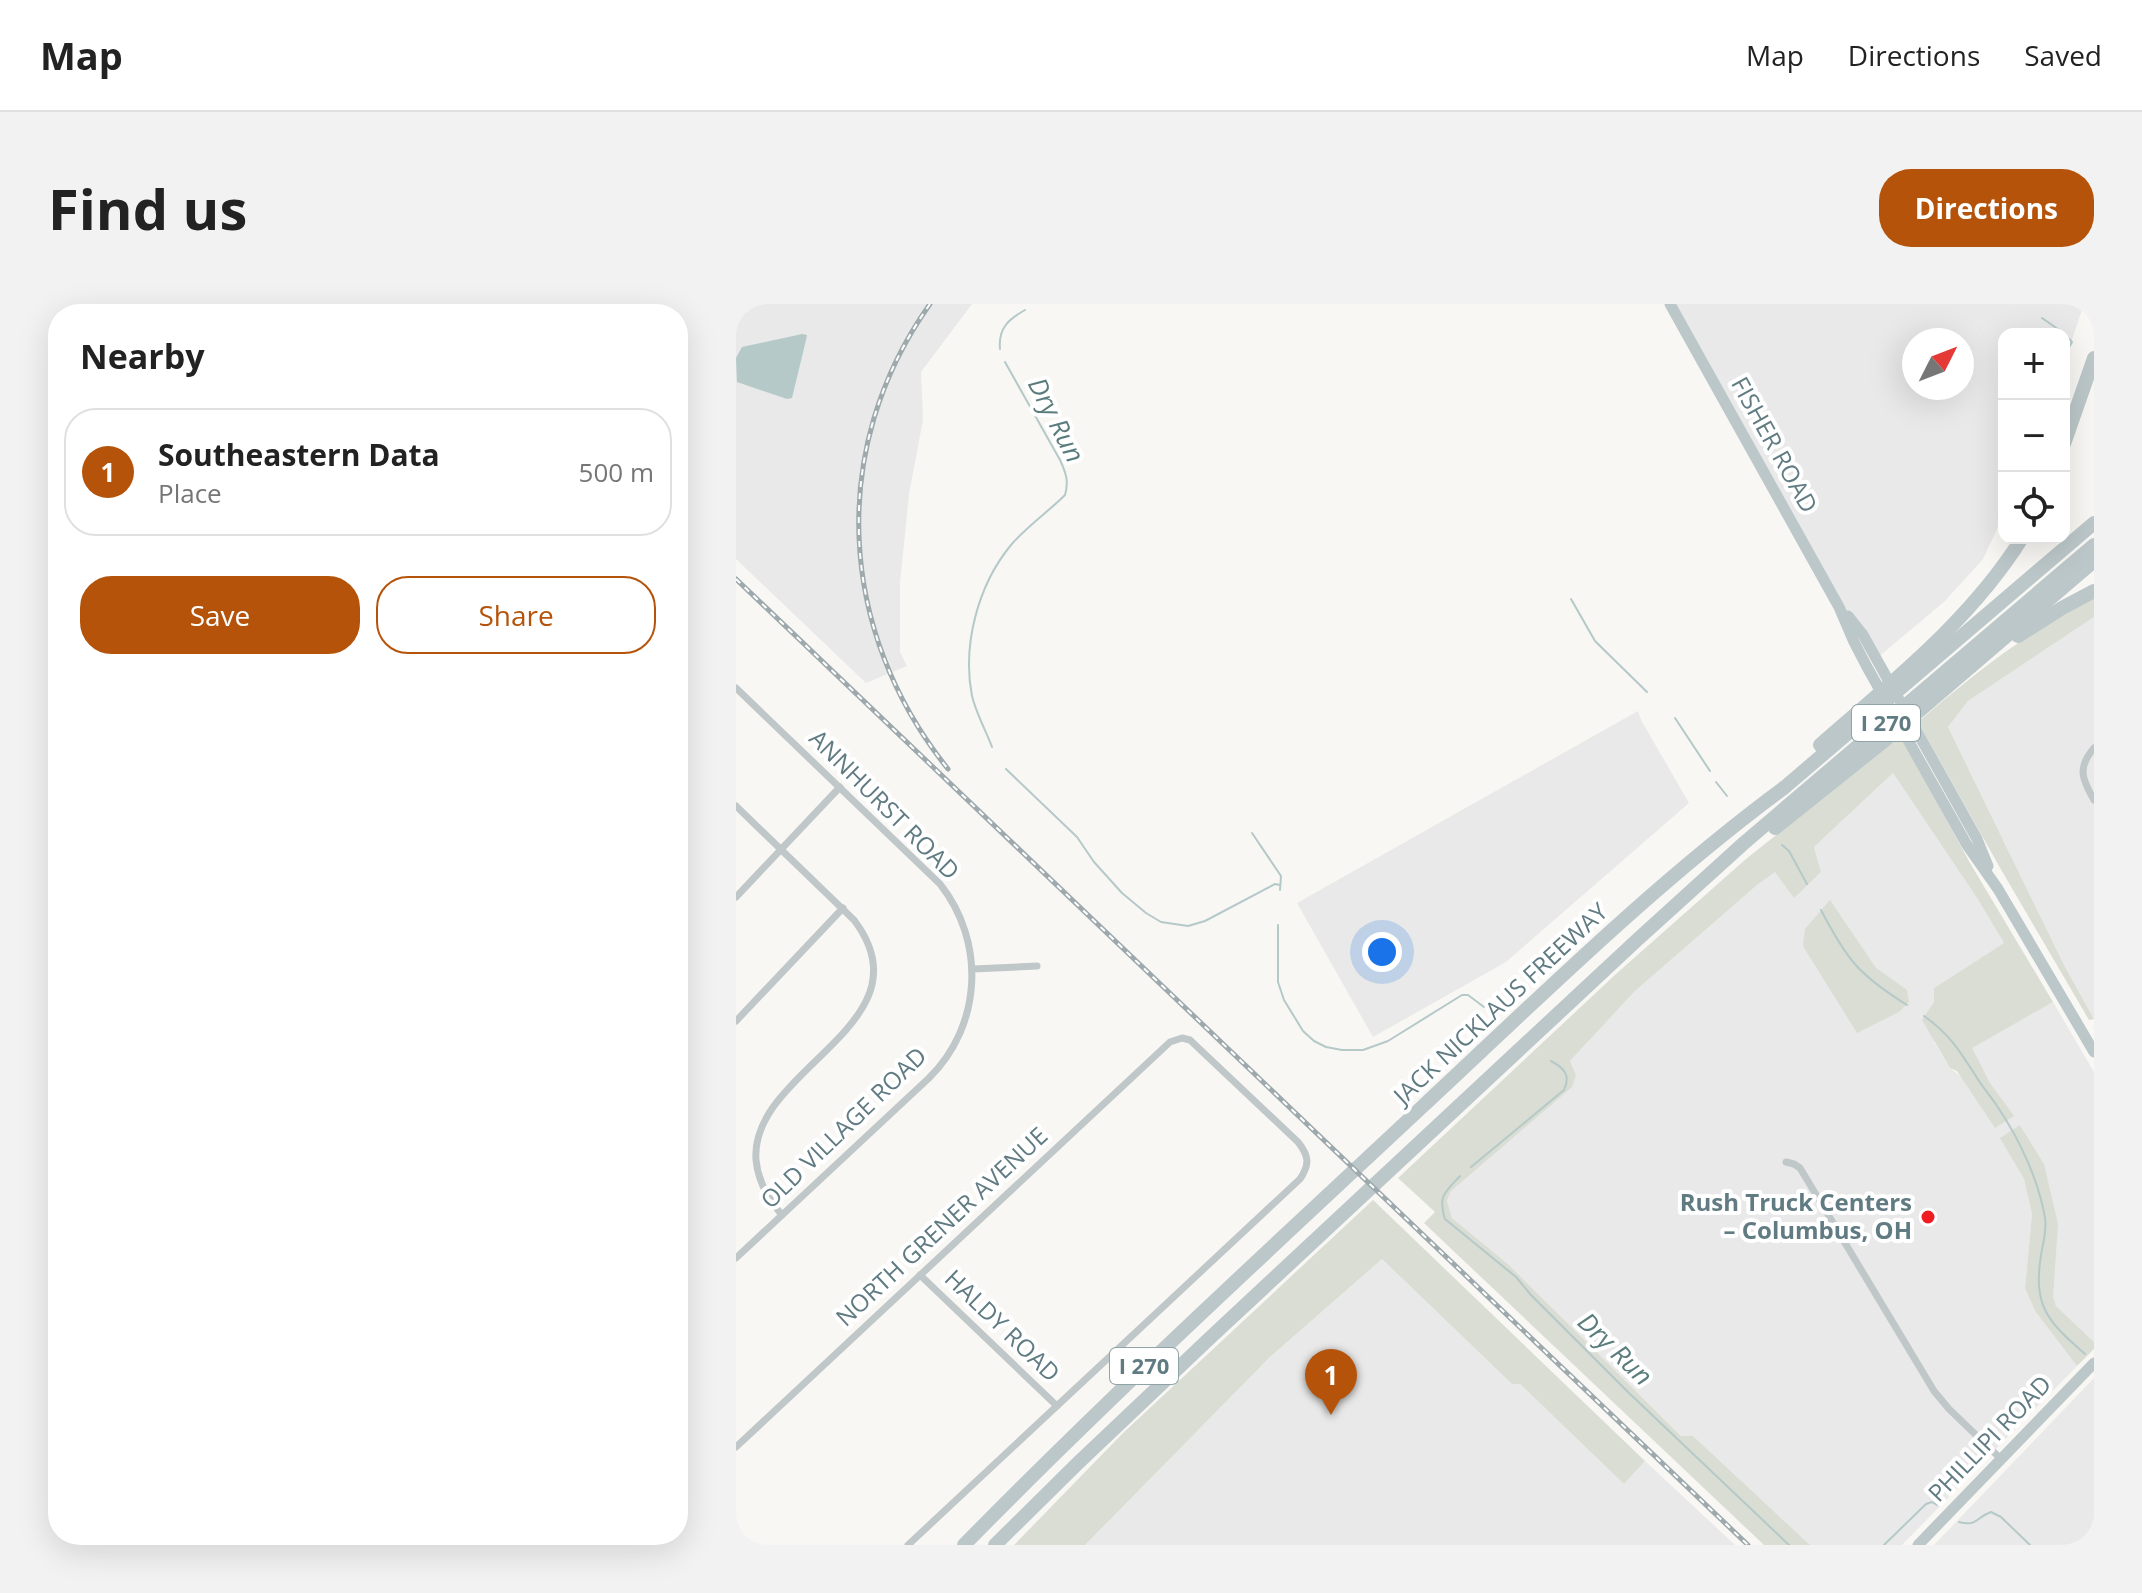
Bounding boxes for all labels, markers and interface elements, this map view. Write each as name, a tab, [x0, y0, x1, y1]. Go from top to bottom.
text: Map	[40, 29, 123, 81]
text: Map	[1746, 36, 1804, 74]
text: Directions	[1848, 36, 1980, 74]
text: Saved	[2024, 36, 2102, 74]
button: Directions	[1879, 169, 2094, 247]
text: Find us	[48, 170, 247, 246]
north arrow	[1902, 328, 1974, 400]
map controls	[1998, 328, 2070, 544]
button: +	[1998, 328, 2070, 400]
text: Nearby	[80, 333, 205, 379]
street label: FISHER ROAD	[1724, 370, 1826, 518]
water label: Dry Run	[1020, 371, 1094, 468]
button: −	[1998, 400, 2070, 472]
text: Southeastern Data	[158, 434, 440, 475]
text: 1	[101, 454, 115, 490]
text: 500 m	[579, 454, 654, 490]
button: locate	[1998, 472, 2070, 544]
text: Place	[158, 475, 222, 511]
button: Save	[80, 576, 360, 654]
button: Share	[376, 576, 656, 654]
road number: I 270	[1852, 705, 1920, 741]
street label: ANNHURST ROAD	[803, 722, 967, 886]
street label: JACK NICKLAUS FREEWAY	[1384, 894, 1615, 1112]
your location	[1362, 932, 1402, 972]
street label: OLD VILLAGE ROAD	[753, 1039, 933, 1215]
street label: NORTH GRENER AVENUE	[828, 1119, 1054, 1333]
place label: Rush Truck Centers – Columbus, OH	[1680, 1185, 1912, 1246]
marker: Rush Truck Centers – Columbus, OH	[1919, 1208, 1937, 1226]
street label: HALDY ROAD	[938, 1261, 1068, 1388]
water label: Dry Run	[1570, 1304, 1661, 1393]
road number: I 270	[1110, 1348, 1178, 1384]
pin: 1	[1305, 1349, 1357, 1415]
street label: PHILLIPI ROAD	[1920, 1367, 2058, 1508]

